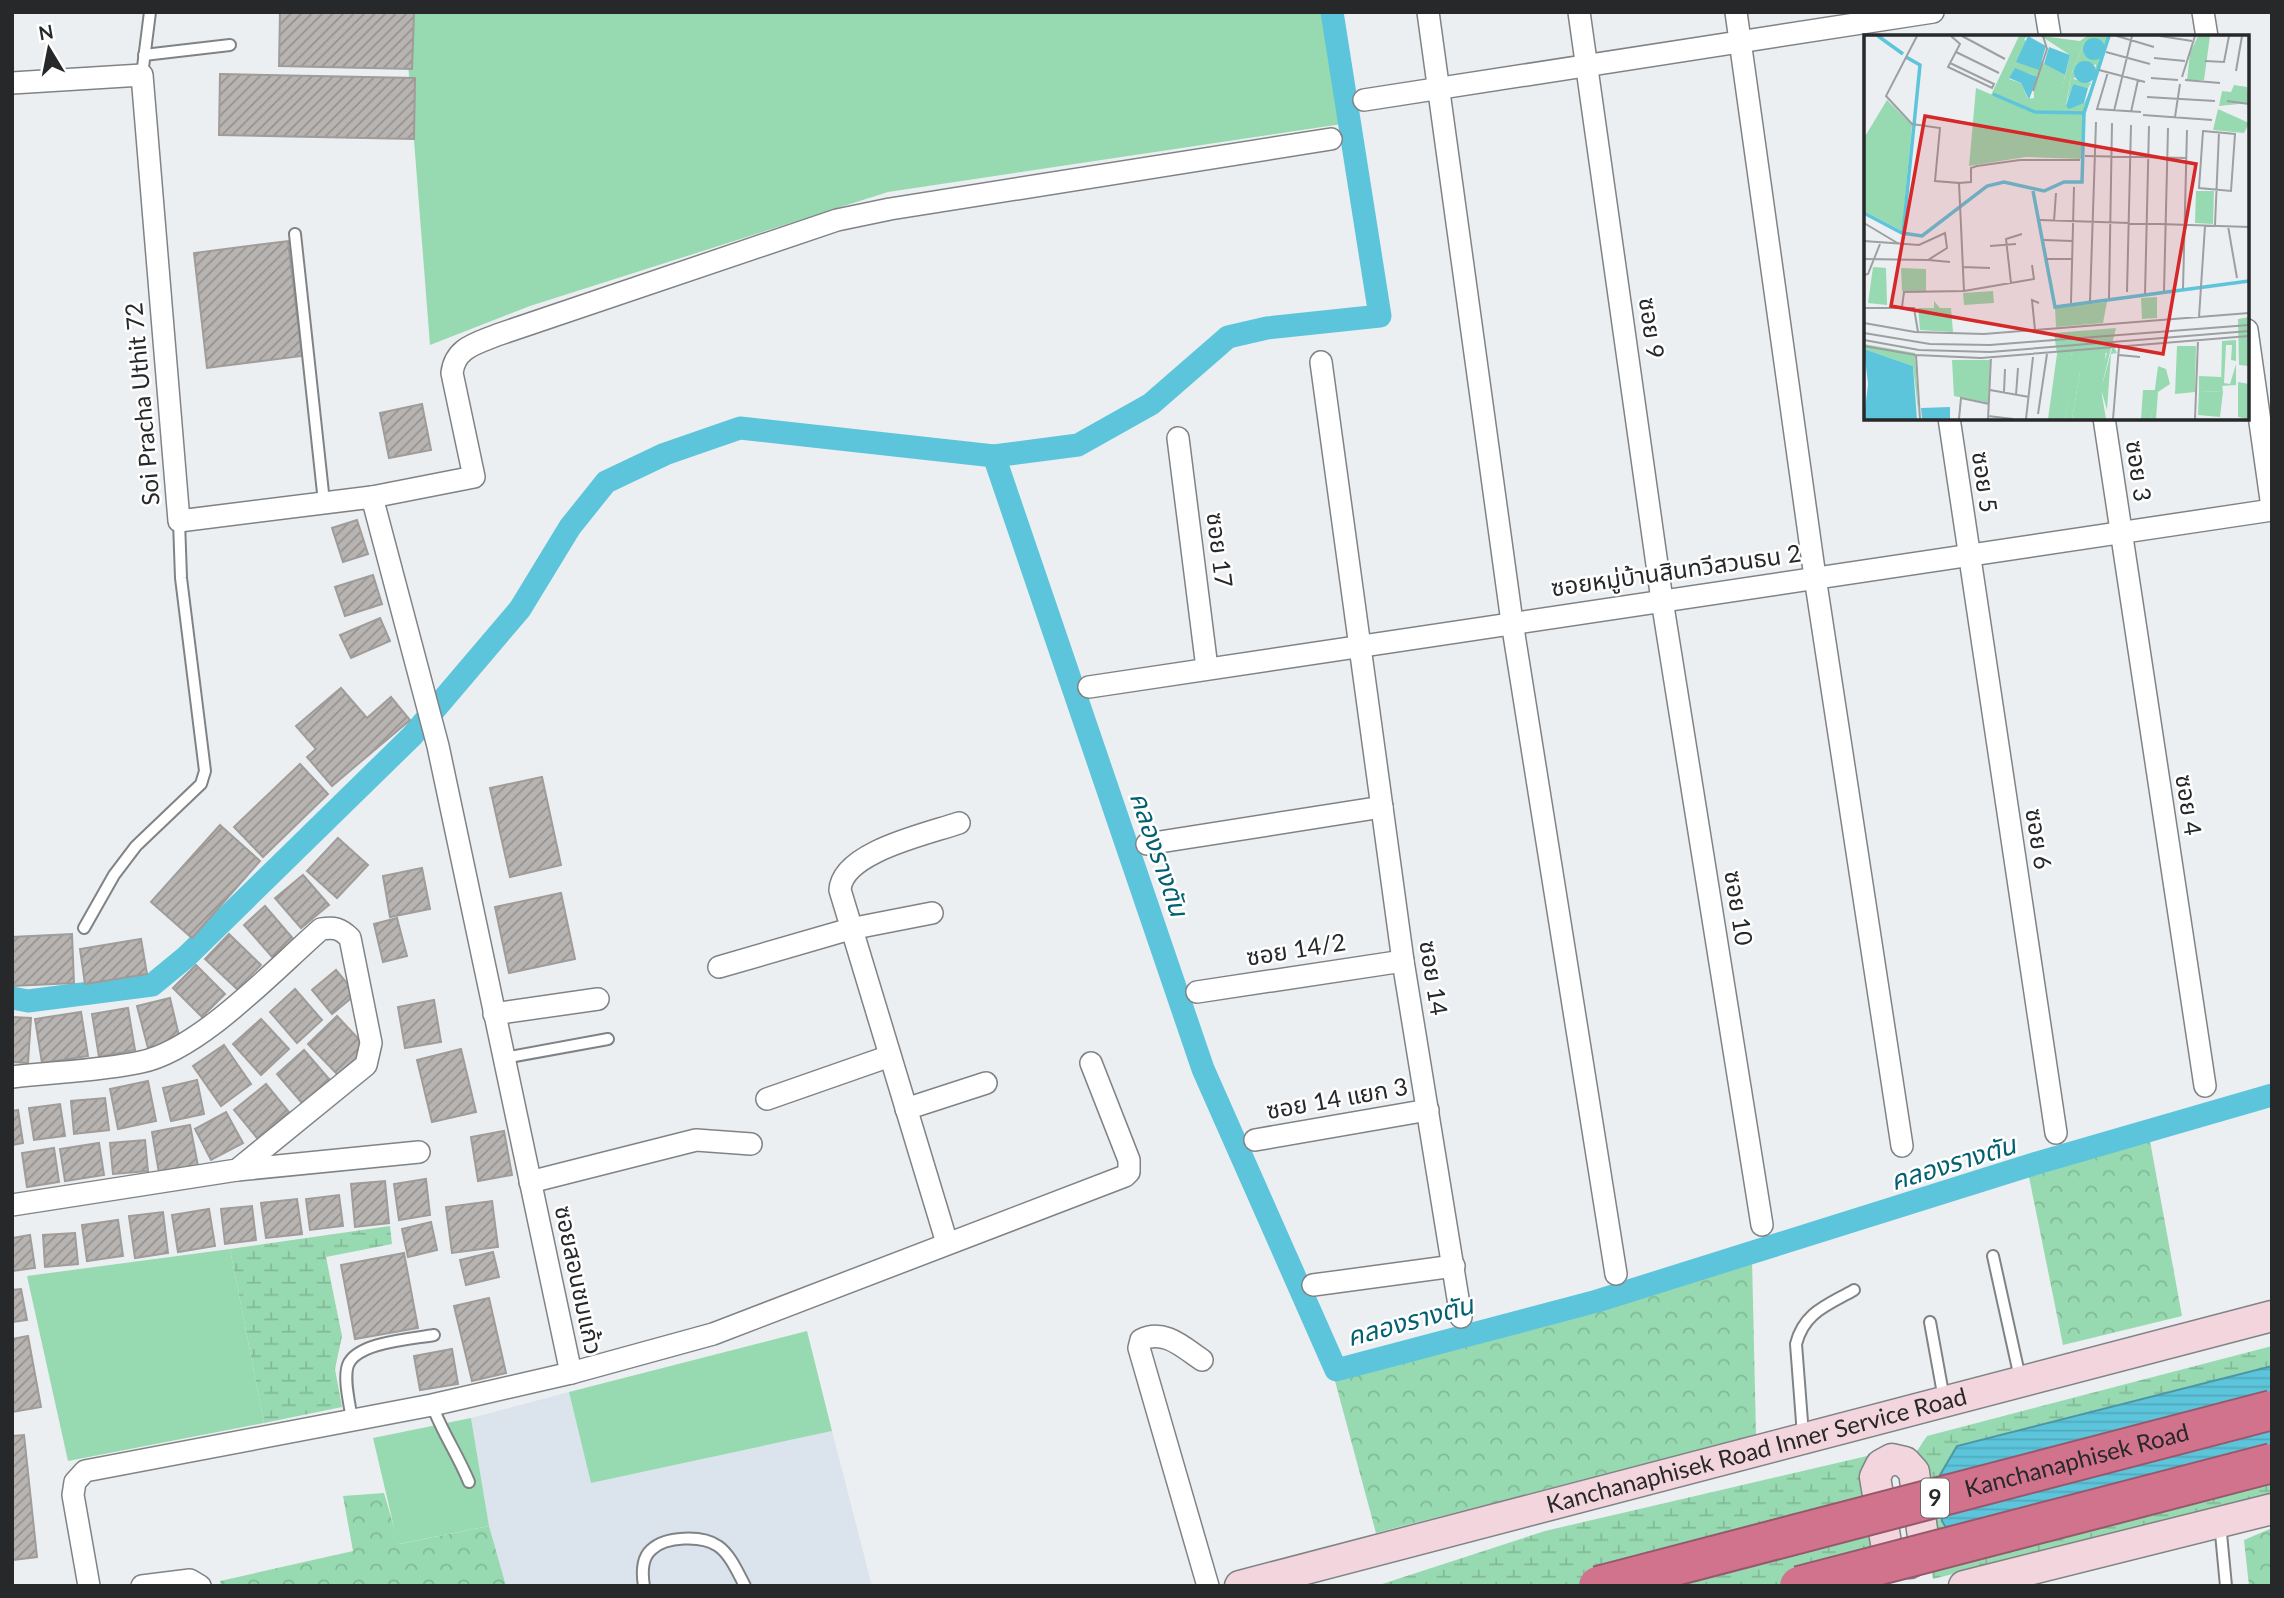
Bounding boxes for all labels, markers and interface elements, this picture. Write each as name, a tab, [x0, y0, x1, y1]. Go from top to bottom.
north arrow	[14, 14, 84, 84]
text: N	[37, 19, 55, 44]
inset map	[1864, 35, 2249, 420]
street label: ซอย 9	[1634, 295, 1671, 360]
street label: Soi Pracha Uthit 72	[118, 301, 165, 507]
street label: ซอย 3	[2121, 438, 2158, 503]
street label: ซอย 5	[1967, 449, 2004, 514]
street label: ซอย 17	[1202, 511, 1239, 589]
street label: ซอยหมู่บ้านสินทวีสวนธน 2	[1549, 538, 1803, 603]
street label: ซอย 4	[2170, 772, 2209, 837]
water label: คลองรางตัน	[1124, 787, 1197, 922]
street label: ซอย 6	[2020, 806, 2059, 871]
street label: ซอย 10	[1719, 868, 1760, 947]
street label: ซอย 14/2	[1244, 926, 1347, 971]
street label: ซอย 14	[1414, 938, 1455, 1017]
street label: ซอย 14 แยก 3	[1264, 1071, 1410, 1124]
water label: คลองรางตัน	[1886, 1127, 2021, 1196]
street label: ซอยสอนชมแก้ว	[550, 1203, 609, 1357]
water label: คลองรางตัน	[1343, 1287, 1478, 1352]
street label: Kanchanaphisek Road Inner Service Road	[1543, 1381, 1969, 1518]
street label: Kanchanaphisek Road	[1961, 1416, 2192, 1503]
road number: 9	[1921, 1478, 1949, 1518]

